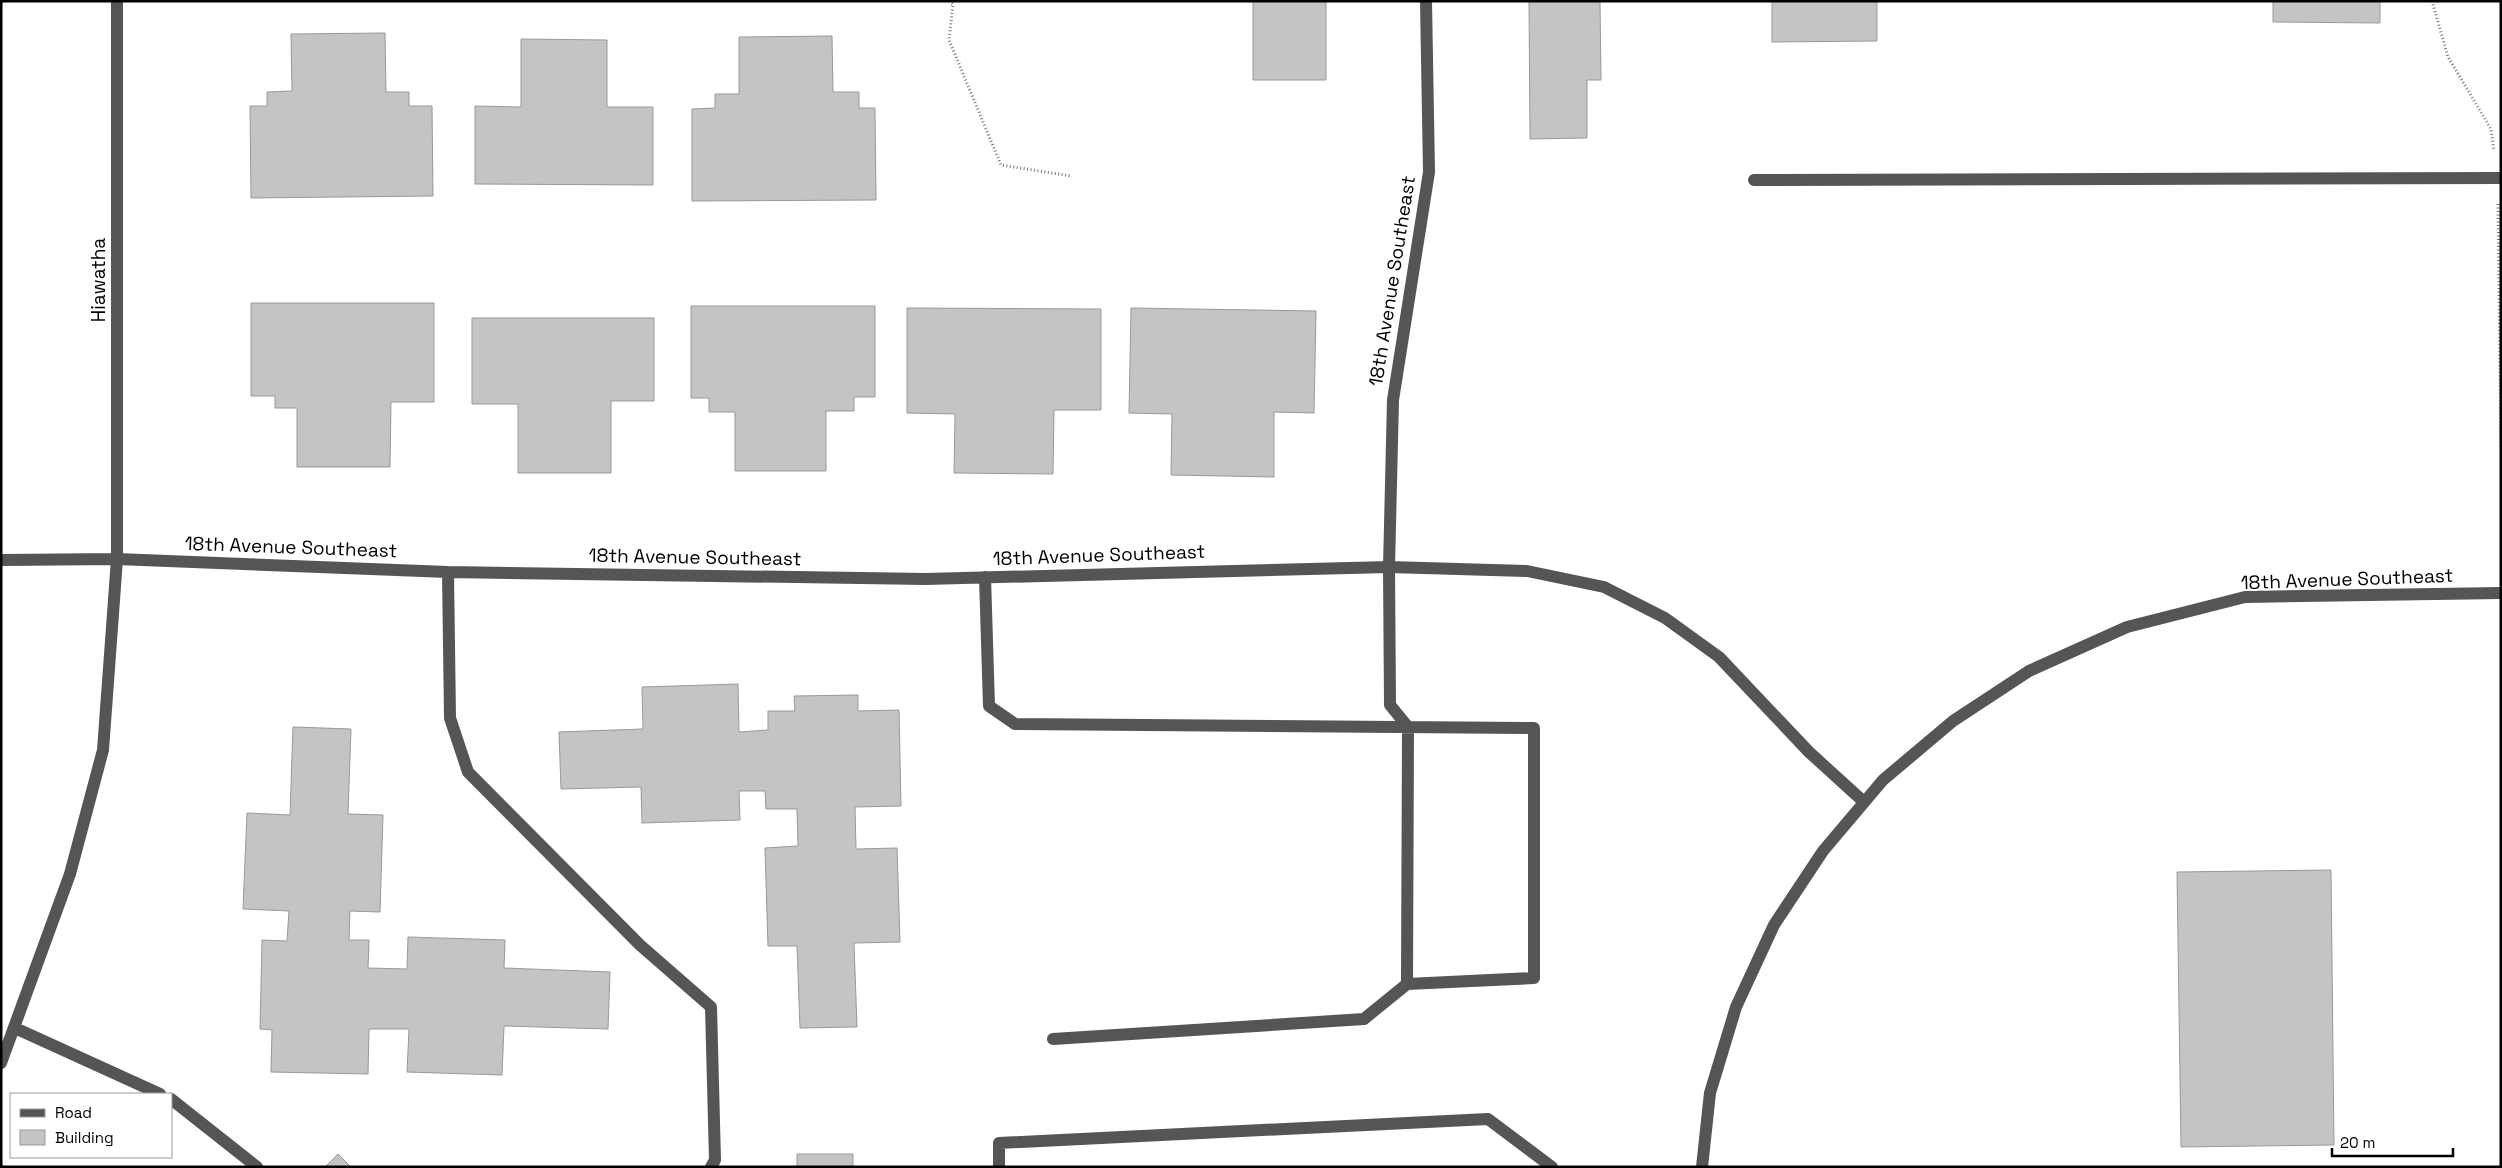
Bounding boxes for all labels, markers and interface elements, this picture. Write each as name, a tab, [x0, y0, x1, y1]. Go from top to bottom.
street label: 18th Avenue Southeast	[1363, 174, 1421, 388]
street label: Hiawatha	[86, 238, 111, 322]
street label: 18th Avenue Southeast	[184, 531, 398, 563]
street label: 18th Avenue Southeast	[992, 539, 1206, 571]
street label: 18th Avenue Southeast	[588, 543, 802, 571]
street label: 18th Avenue Southeast	[2240, 563, 2454, 595]
legend	[10, 1093, 172, 1158]
text: Road	[55, 1103, 92, 1122]
scale bar	[2332, 1126, 2453, 1158]
text: Building	[55, 1128, 114, 1147]
text: 20 m	[2340, 1133, 2375, 1152]

